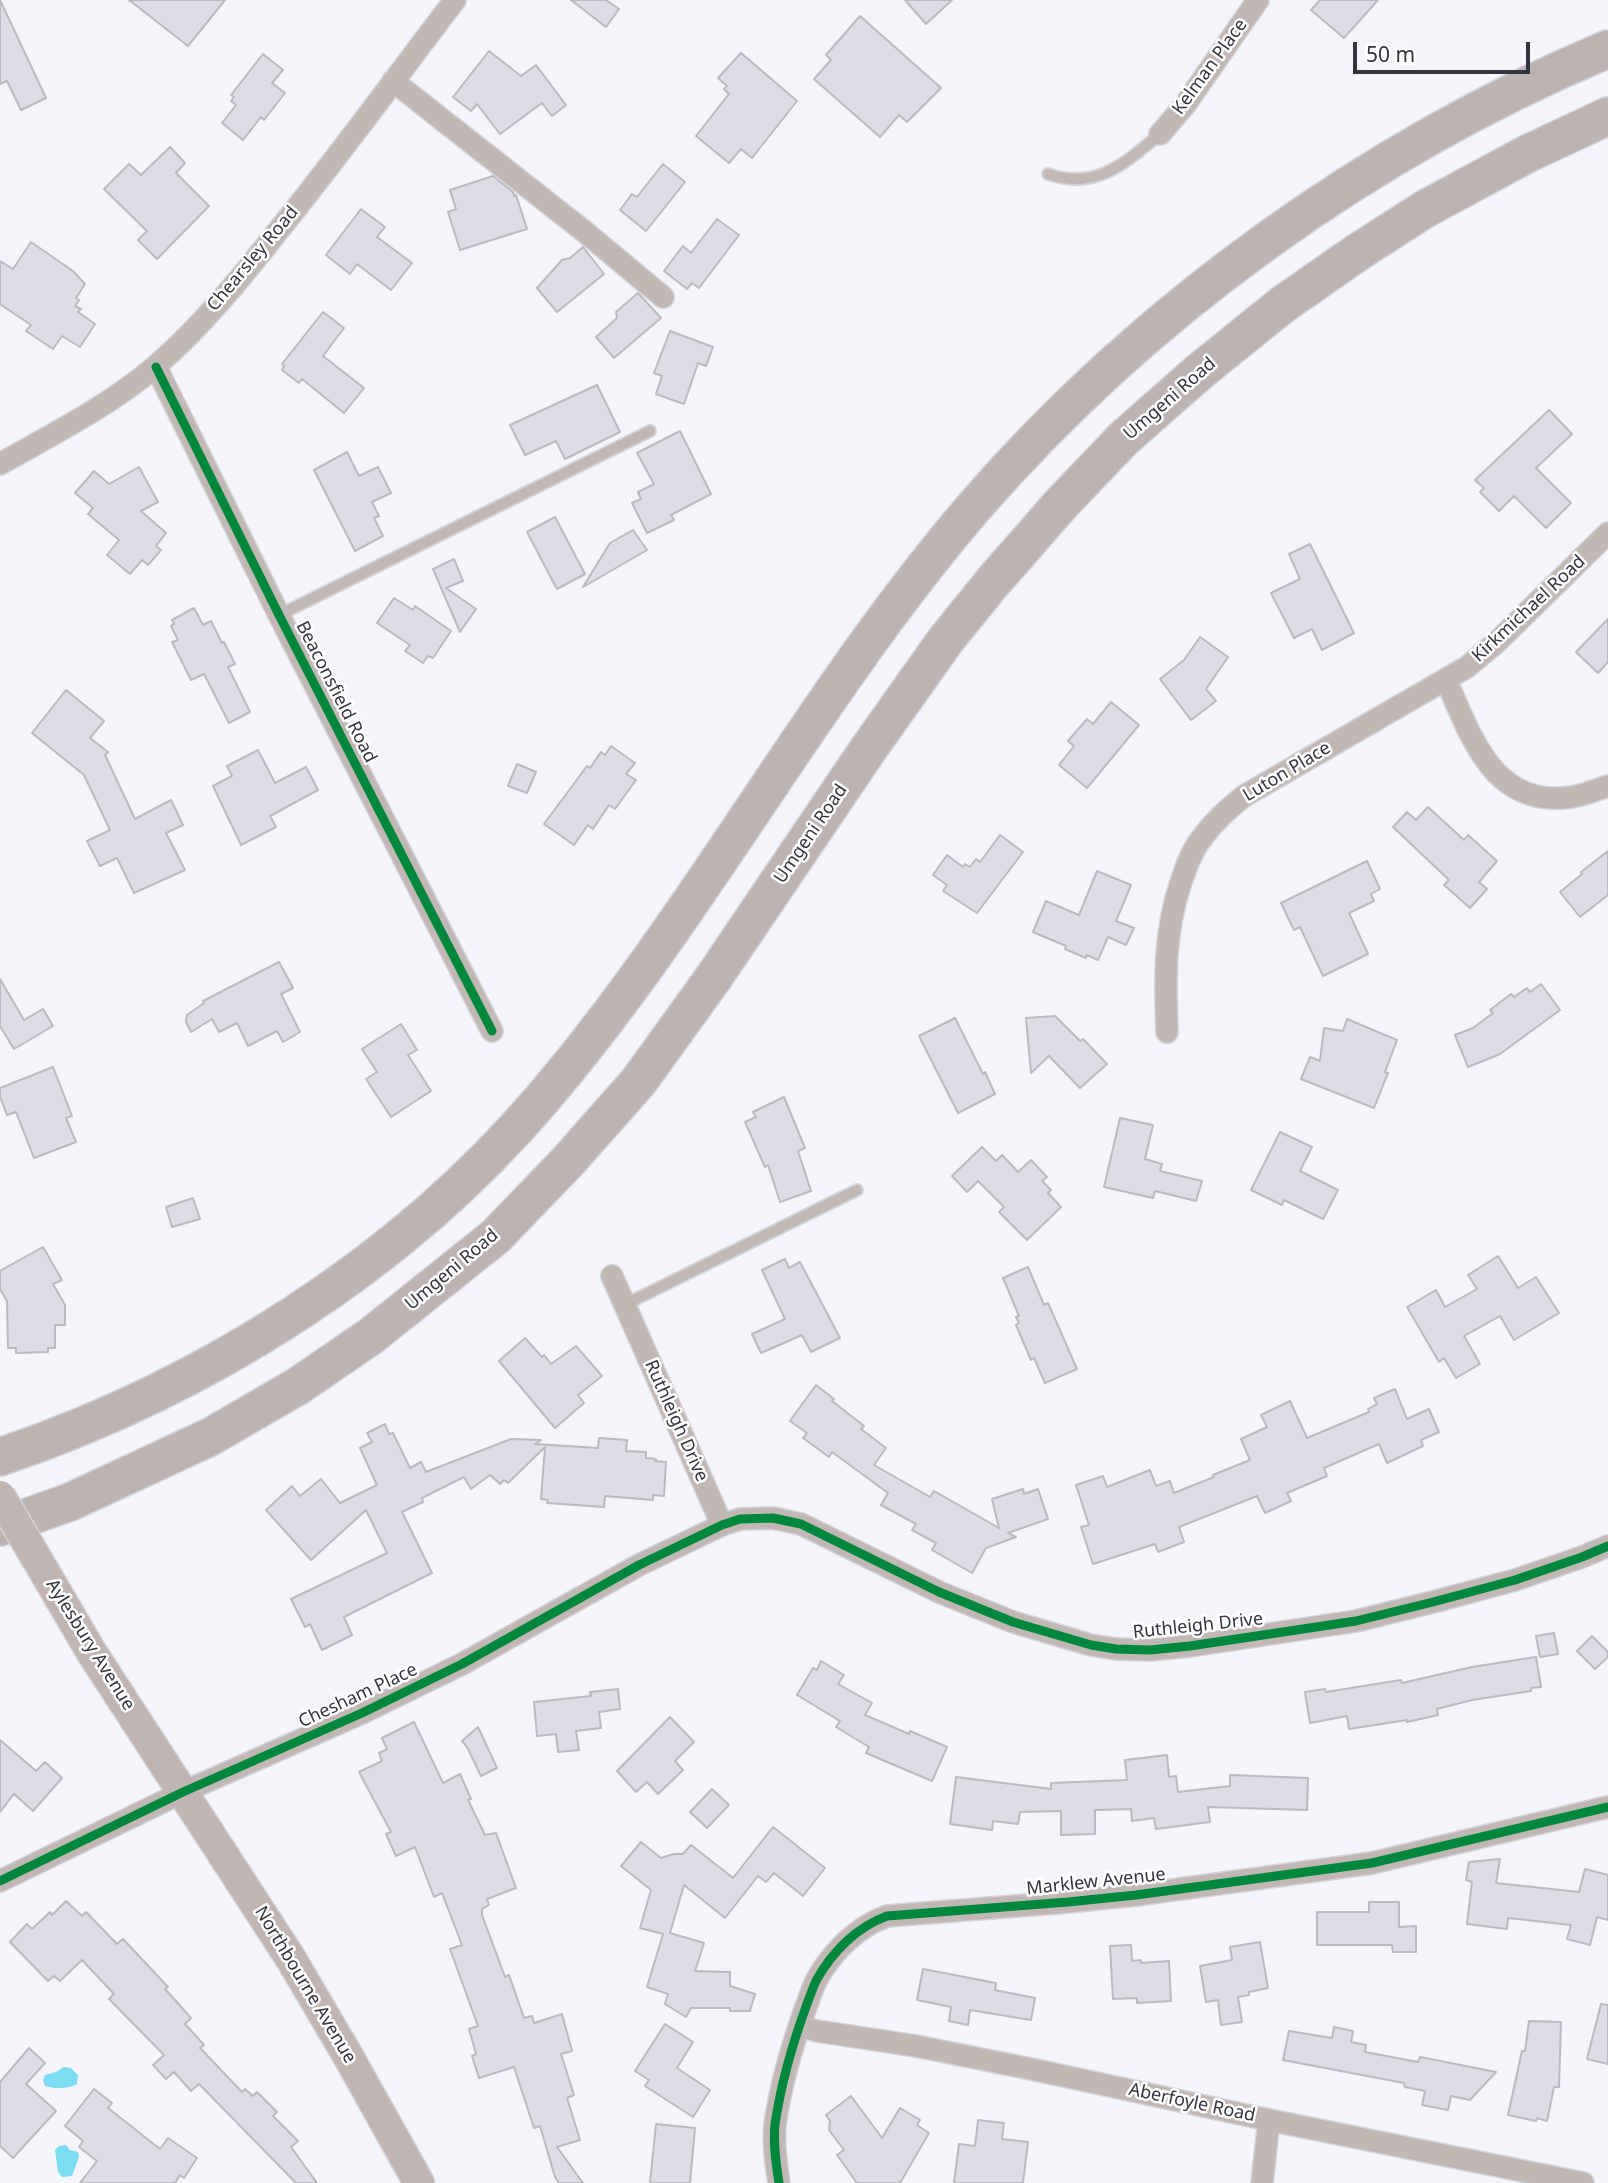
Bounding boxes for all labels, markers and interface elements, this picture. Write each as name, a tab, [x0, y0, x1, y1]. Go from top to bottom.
street label: Kelman Place	[1168, 15, 1252, 119]
scale bar	[1356, 28, 1533, 72]
text: 50 m	[1366, 40, 1415, 68]
street label: Chearsley Road	[203, 202, 303, 316]
street label: Umgeni Road	[1120, 353, 1220, 445]
street label: Kirkmichael Road	[1468, 551, 1590, 667]
street label: Beaconsfield Road	[291, 618, 381, 766]
street label: Luton Place	[1239, 737, 1335, 807]
street label: Umgeni Road	[770, 780, 852, 888]
street label: Umgeni Road	[401, 1225, 503, 1315]
street label: Ruthleigh Drive	[640, 1357, 712, 1485]
street label: Aylesbury Avenue	[41, 1575, 139, 1715]
street label: Ruthleigh Drive	[1132, 1608, 1264, 1644]
street label: Chesham Place	[295, 1659, 421, 1733]
street label: Marklew Avenue	[1025, 1864, 1167, 1900]
street label: Northbourne Avenue	[250, 1903, 360, 2067]
street label: Aberfoyle Road	[1127, 2079, 1257, 2127]

